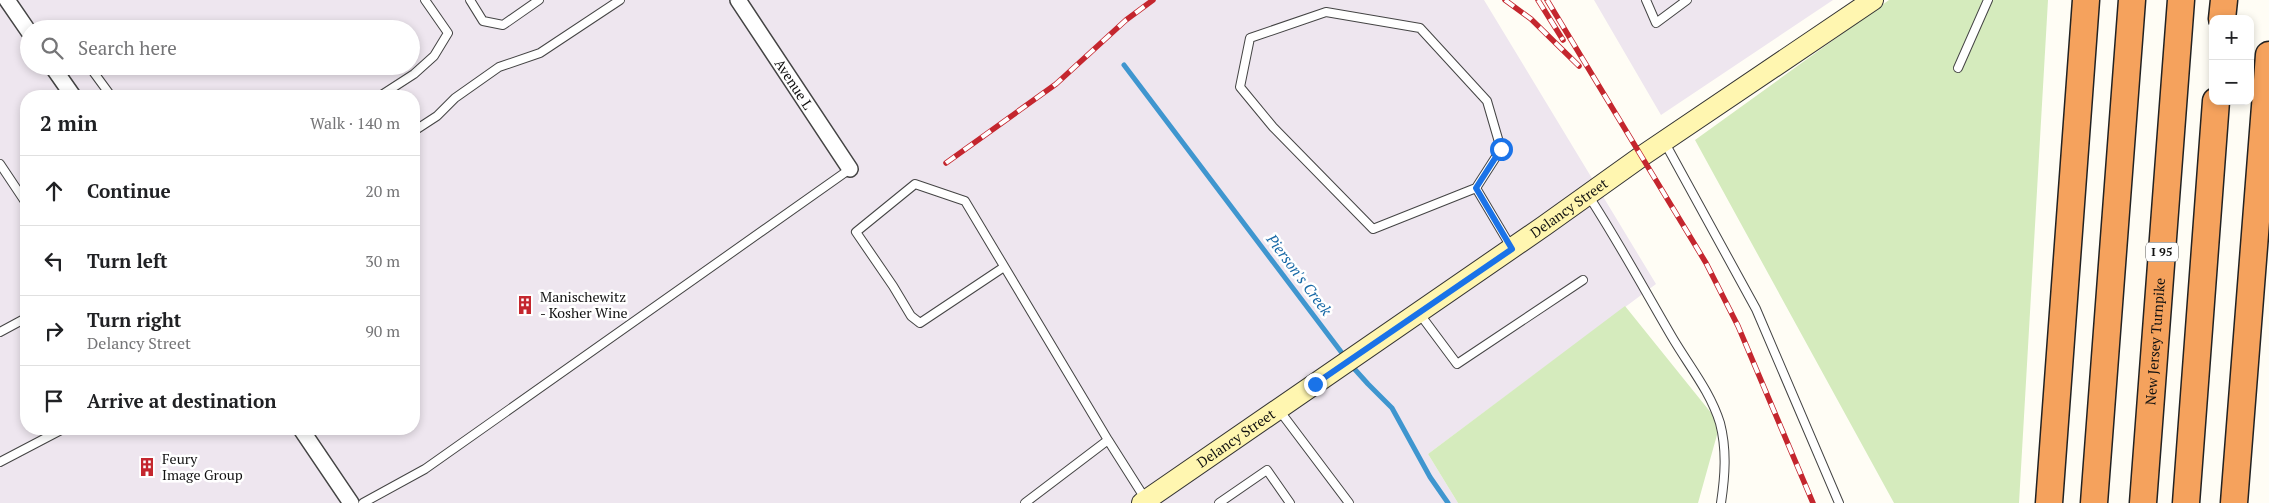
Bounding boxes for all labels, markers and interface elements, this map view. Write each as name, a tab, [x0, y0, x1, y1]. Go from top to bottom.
map controls	[2209, 15, 2254, 105]
button: +	[2209, 15, 2254, 60]
search box	[20, 20, 420, 75]
icon: search	[38, 34, 66, 62]
text: Search here	[78, 35, 177, 60]
street label: Avenue L	[771, 55, 818, 113]
button: −	[2209, 60, 2254, 105]
text: 2 min	[40, 109, 97, 137]
text: Walk · 140 m	[310, 112, 400, 134]
route start	[1490, 138, 1513, 161]
street label: Delancy Street	[1526, 173, 1612, 242]
icon: ahead	[40, 177, 68, 205]
text: Continue	[87, 178, 171, 203]
text: 20 m	[365, 180, 400, 202]
water label: Pierson's Creek	[1262, 229, 1337, 320]
road number: I 95	[2146, 242, 2178, 262]
icon: left	[40, 247, 68, 275]
text: Turn left	[87, 248, 168, 273]
text: 30 m	[365, 250, 400, 272]
street label: New Jersey Turnpike	[2140, 277, 2169, 406]
place label: Manischewitz - Kosher Wine	[540, 287, 628, 322]
building icon: Manischewitz - Kosher Wine	[514, 294, 536, 316]
text: Turn right	[87, 307, 181, 332]
icon: right	[40, 317, 68, 345]
text: 90 m	[365, 320, 400, 342]
text: Delancy Street	[87, 332, 191, 354]
route end	[1304, 373, 1327, 396]
icon: arrive	[40, 387, 68, 415]
text: Arrive at destination	[87, 388, 276, 413]
street label: Delancy Street	[1193, 404, 1279, 472]
place label: Feury Image Group	[162, 449, 243, 484]
building icon: Feury Image Group	[136, 456, 158, 478]

